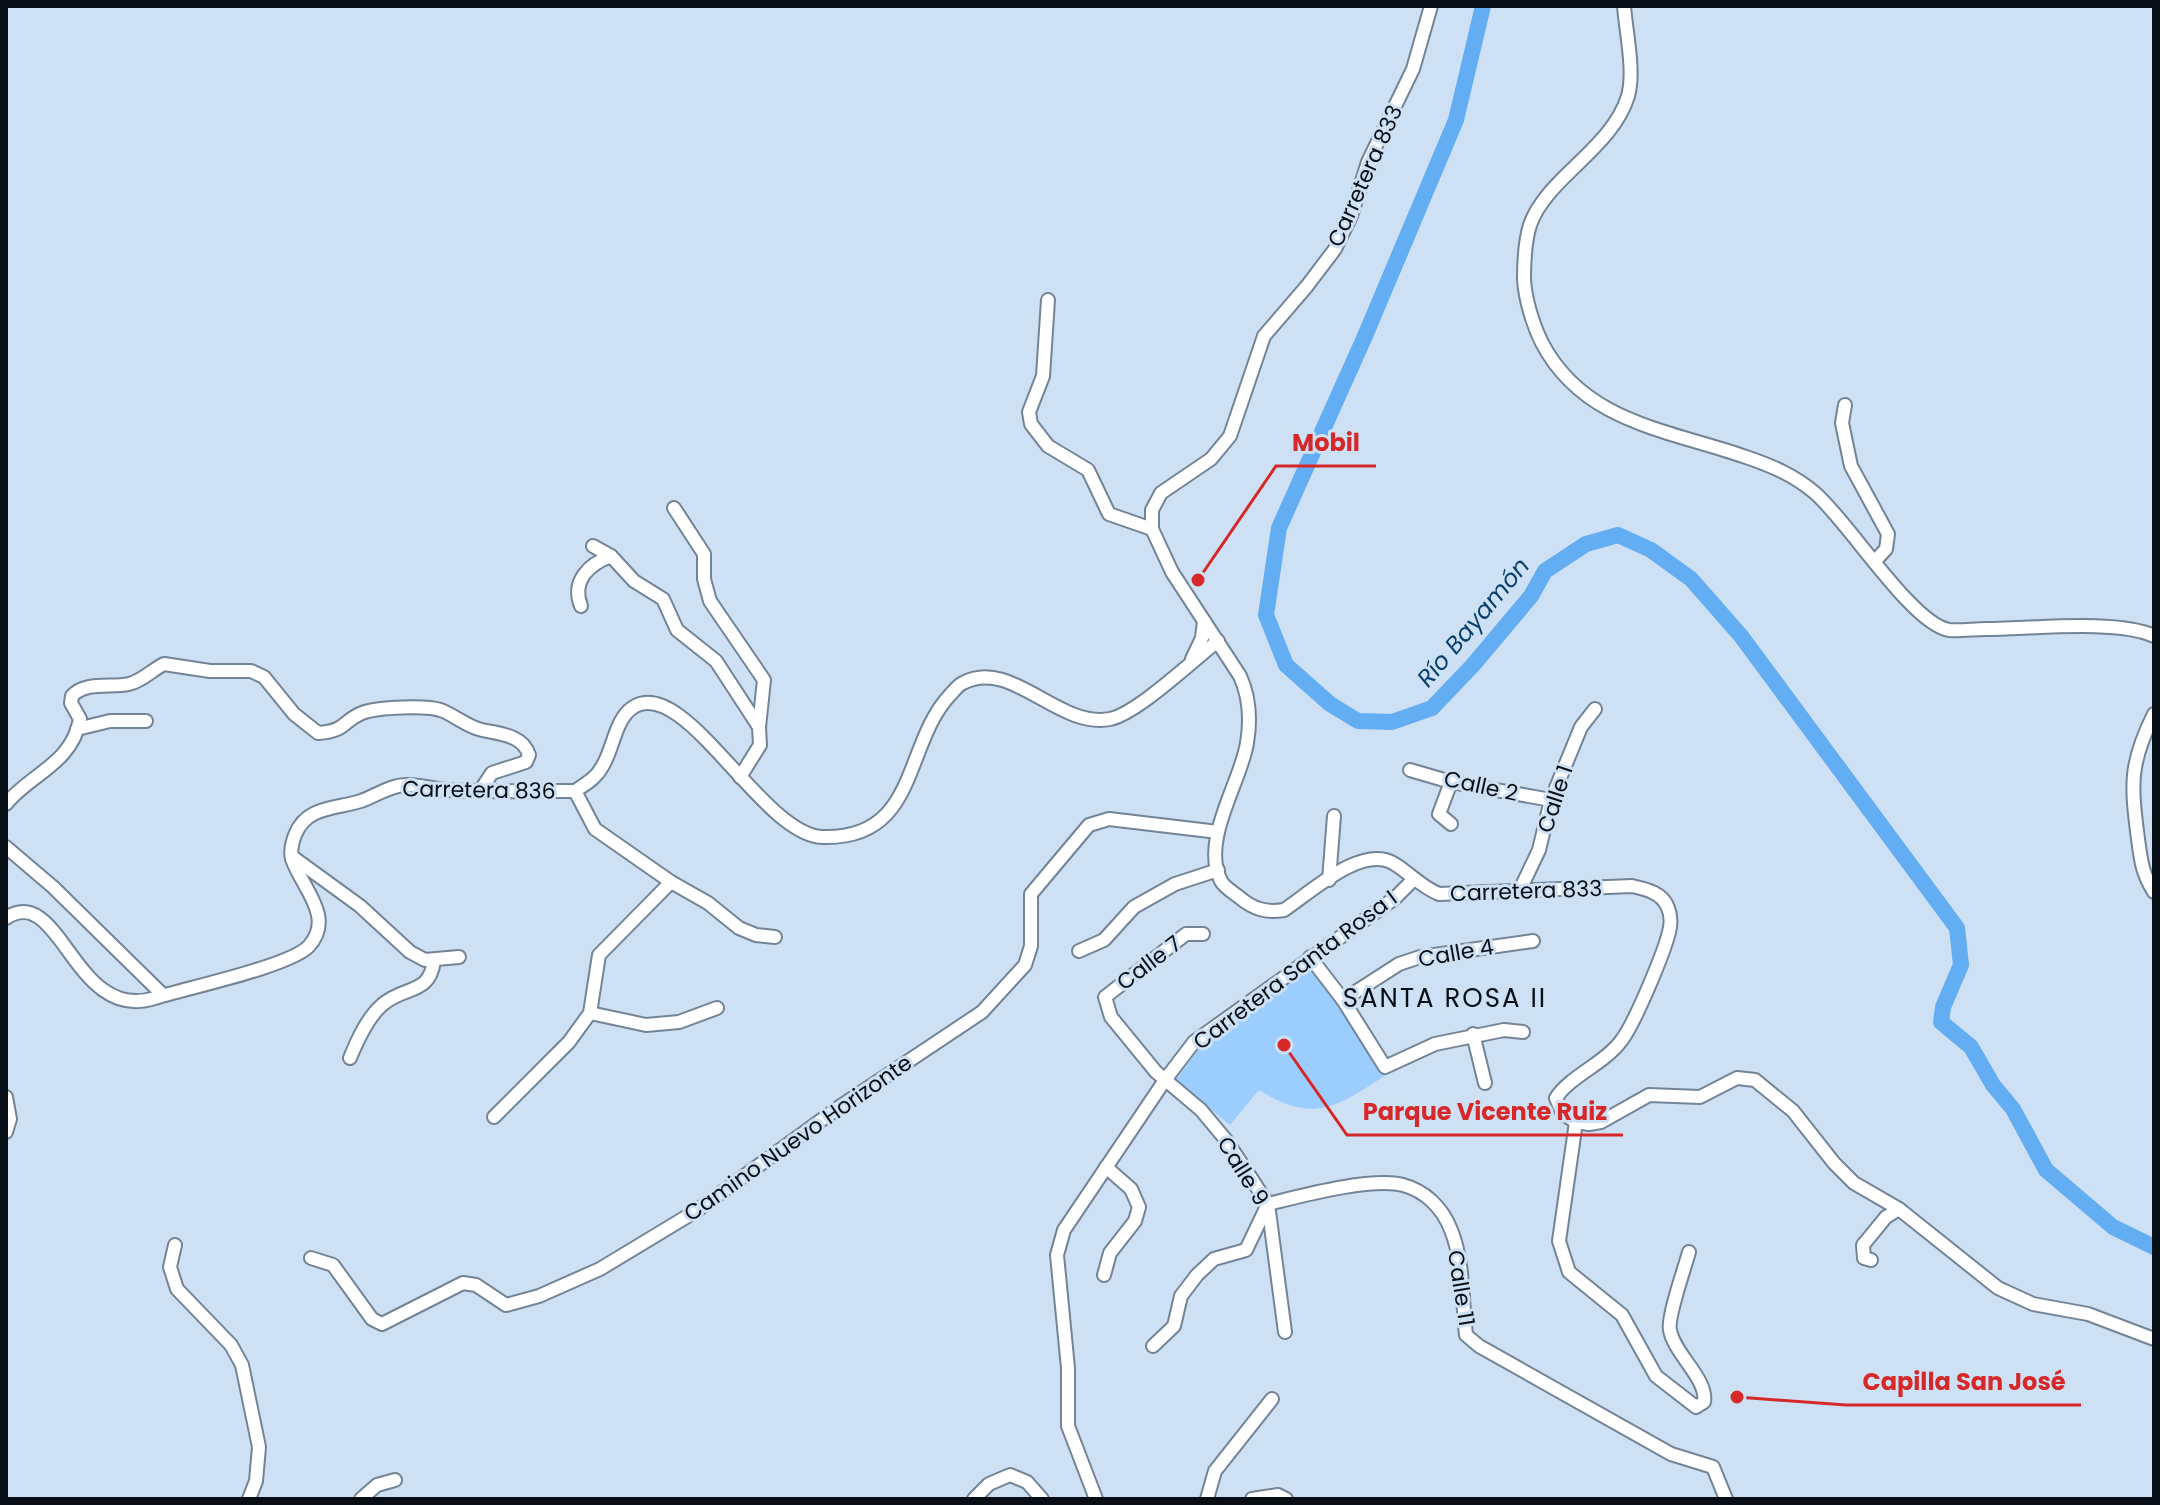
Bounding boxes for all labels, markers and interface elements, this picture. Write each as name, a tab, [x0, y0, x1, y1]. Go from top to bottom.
street label: Carretera 833	[1320, 100, 1410, 252]
callout: Mobil	[1276, 418, 1376, 466]
text: Mobil	[1292, 426, 1360, 459]
water label: Río Bayamón	[1409, 550, 1537, 694]
street label: Calle 1	[1530, 761, 1580, 837]
street label: Calle 2	[1441, 763, 1521, 809]
street label: Carretera 836	[402, 773, 556, 807]
street label: Carretera 833	[1449, 873, 1603, 909]
street label: Carretera Santa Rosa I	[1187, 883, 1403, 1057]
street label: Calle 7	[1110, 928, 1188, 998]
street label: Calle 4	[1416, 931, 1496, 975]
district label: SANTA ROSA II	[1343, 980, 1547, 1016]
street label: Camino Nuevo Horizonte	[678, 1047, 918, 1229]
callout: Parque Vicente Ruiz	[1347, 1087, 1623, 1135]
text: Parque Vicente Ruiz	[1363, 1095, 1607, 1128]
street label: Calle 9	[1210, 1131, 1276, 1211]
street label: Calle 11	[1440, 1248, 1482, 1328]
callout: Capilla San José	[1846, 1357, 2081, 1405]
text: Capilla San José	[1862, 1365, 2066, 1398]

